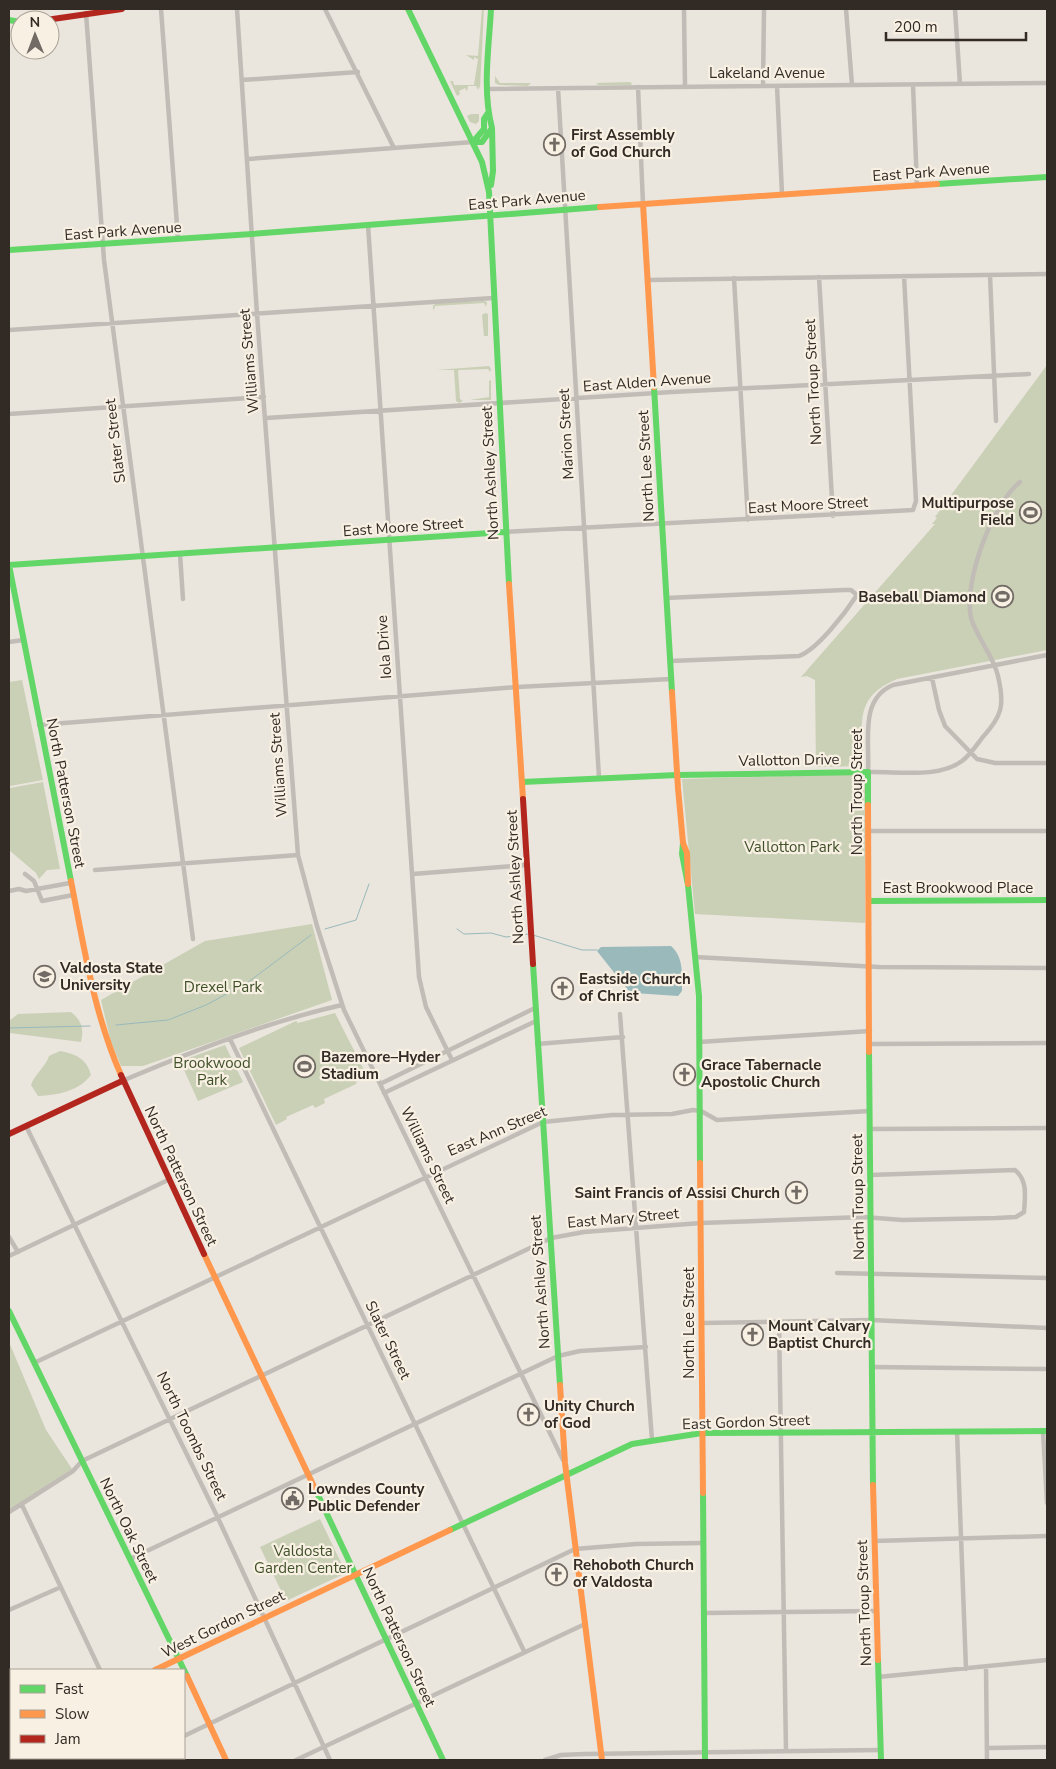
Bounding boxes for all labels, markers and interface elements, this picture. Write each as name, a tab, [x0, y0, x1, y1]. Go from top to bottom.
north arrow	[10, 10, 60, 60]
scale bar	[886, 10, 1026, 42]
text: N	[29, 13, 40, 32]
text: 200 m	[894, 17, 938, 37]
street label: Lakeland Avenue	[709, 63, 825, 83]
place label: First Assembly of God Church	[571, 125, 675, 162]
church icon: First Assembly of God Church	[543, 132, 567, 156]
street label: East Park Avenue	[872, 158, 990, 186]
street label: East Park Avenue	[468, 185, 587, 215]
street label: East Park Avenue	[64, 217, 182, 245]
street label: Williams Street	[234, 307, 264, 414]
street label: North Troup Street	[800, 318, 826, 446]
street label: East Alden Avenue	[582, 368, 712, 396]
street label: Marion Street	[554, 387, 578, 480]
street label: Slater Street	[100, 397, 130, 484]
street label: North Ashley Street	[476, 405, 503, 541]
street label: North Lee Street	[633, 409, 659, 522]
street label: East Moore Street	[747, 492, 869, 518]
place label: Multipurpose Field	[921, 493, 1014, 530]
sports icon: Multipurpose Field	[1018, 500, 1042, 524]
street label: East Moore Street	[342, 513, 464, 541]
sports icon: Baseball Diamond	[990, 585, 1014, 609]
place label: Baseball Diamond	[858, 587, 986, 607]
street label: Iola Drive	[372, 614, 396, 680]
street label: Williams Street	[264, 711, 292, 818]
street label: North Patterson Street	[42, 716, 90, 870]
street label: North Troup Street	[847, 728, 867, 855]
street label: Vallotton Drive	[737, 749, 840, 771]
street label: North Ashley Street	[501, 809, 528, 945]
park label: Vallotton Park	[743, 837, 840, 857]
street label: East Brookwood Place	[883, 878, 1033, 898]
place label: Valdosta State University	[59, 958, 163, 995]
school or university icon: Valdosta State University	[32, 965, 56, 989]
place label: Eastside Church of Christ	[579, 969, 691, 1006]
church icon: Eastside Church of Christ	[551, 976, 575, 1000]
park label: Drexel Park	[184, 977, 263, 997]
place label: Bazemore–Hyder Stadium	[321, 1047, 440, 1084]
park label: Brookwood Park	[173, 1053, 251, 1090]
sports icon: Bazemore–Hyder Stadium	[293, 1054, 317, 1078]
place label: Grace Tabernacle Apostolic Church	[701, 1055, 821, 1092]
church icon: Grace Tabernacle Apostolic Church	[673, 1062, 697, 1086]
street label: East Ann Street	[444, 1101, 550, 1161]
street label: North Patterson Street	[140, 1103, 223, 1250]
street label: Williams Street	[396, 1103, 460, 1207]
street label: North Troup Street	[847, 1133, 869, 1260]
church icon: Saint Francis of Assisi Church	[784, 1181, 808, 1205]
place label: Saint Francis of Assisi Church	[575, 1183, 780, 1203]
street label: East Mary Street	[566, 1203, 680, 1233]
street label: North Ashley Street	[525, 1214, 555, 1350]
street label: North Lee Street	[679, 1266, 699, 1379]
street label: Slater Street	[360, 1297, 416, 1383]
place label: Mount Calvary Baptist Church	[768, 1316, 871, 1353]
church icon: Mount Calvary Baptist Church	[740, 1323, 764, 1347]
street label: North Toombs Street	[152, 1368, 232, 1504]
place label: Unity Church of God	[544, 1396, 635, 1433]
church icon: Unity Church of God	[516, 1403, 540, 1427]
street label: East Gordon Street	[682, 1410, 811, 1434]
street label: North Oak Street	[95, 1474, 163, 1587]
place label: Lowndes County Public Defender	[308, 1479, 425, 1516]
public building icon: Lowndes County Public Defender	[280, 1486, 304, 1510]
street label: North Troup Street	[852, 1539, 876, 1666]
park label: Valdosta Garden Center	[254, 1541, 353, 1578]
place label: Rehoboth Church of Valdosta	[573, 1555, 694, 1592]
church icon: Rehoboth Church of Valdosta	[545, 1562, 569, 1586]
street label: North Patterson Street	[358, 1564, 441, 1711]
street label: West Gordon Street	[158, 1585, 289, 1663]
legend	[10, 1669, 185, 1759]
text: Fast	[55, 1679, 84, 1699]
text: Slow	[55, 1704, 90, 1724]
text: Jam	[54, 1729, 81, 1749]

